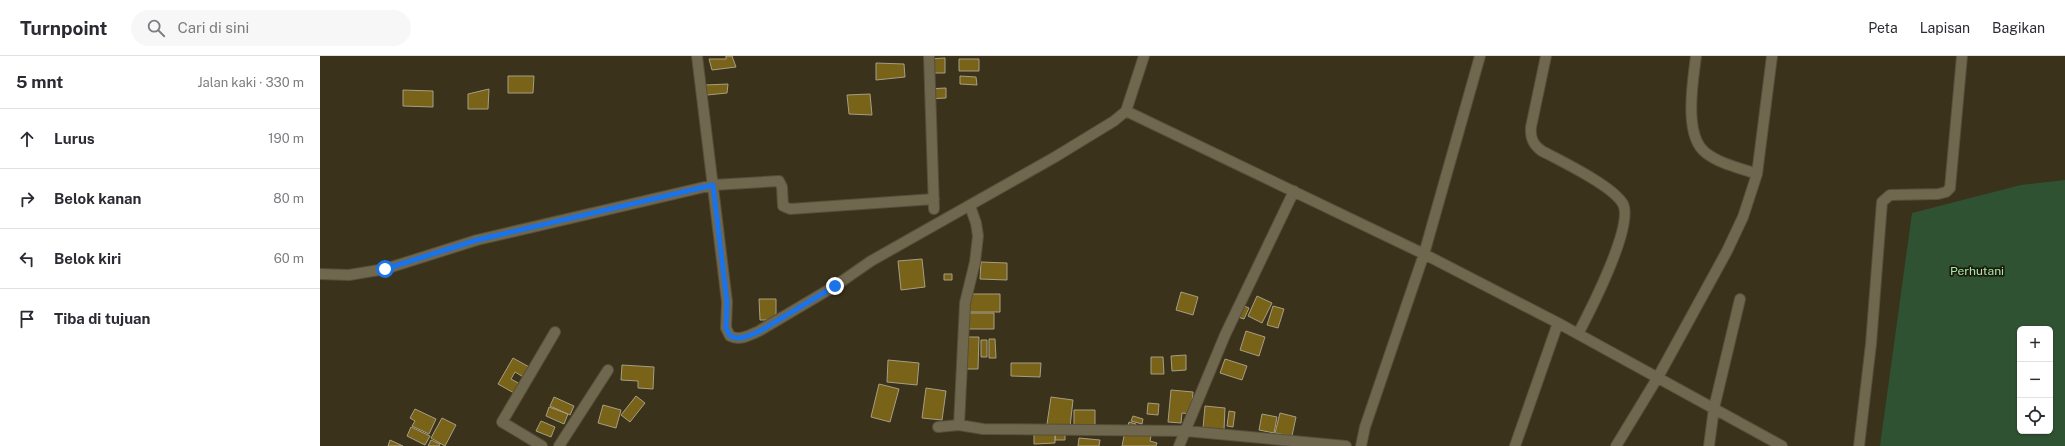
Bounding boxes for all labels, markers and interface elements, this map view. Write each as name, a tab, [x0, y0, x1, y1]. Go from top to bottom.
search box	[131, 10, 411, 46]
text: Turnpoint	[20, 17, 107, 39]
icon: search	[145, 17, 167, 39]
text: Cari di sini	[177, 19, 249, 36]
text: Peta	[1868, 20, 1898, 36]
text: Lapisan	[1920, 20, 1970, 36]
text: Bagikan	[1992, 20, 2045, 36]
text: 5 mnt	[16, 72, 63, 92]
text: Jalan kaki · 330 m	[197, 75, 304, 90]
icon: ahead	[16, 128, 38, 150]
text: Lurus	[54, 130, 95, 147]
text: 190 m	[268, 131, 304, 146]
icon: right	[16, 188, 38, 210]
text: Belok kanan	[54, 190, 141, 207]
text: 80 m	[273, 191, 304, 206]
icon: left	[16, 248, 38, 270]
text: Belok kiri	[54, 250, 121, 267]
text: 60 m	[274, 251, 304, 266]
route start	[376, 260, 394, 278]
park label: Perhutani	[1950, 264, 2004, 278]
route end	[826, 277, 844, 295]
icon: arrive	[16, 308, 38, 330]
text: Tiba di tujuan	[54, 310, 150, 327]
map controls	[2017, 326, 2053, 434]
button: +	[2017, 326, 2053, 362]
button: −	[2017, 362, 2053, 398]
button: locate	[2017, 398, 2053, 434]

